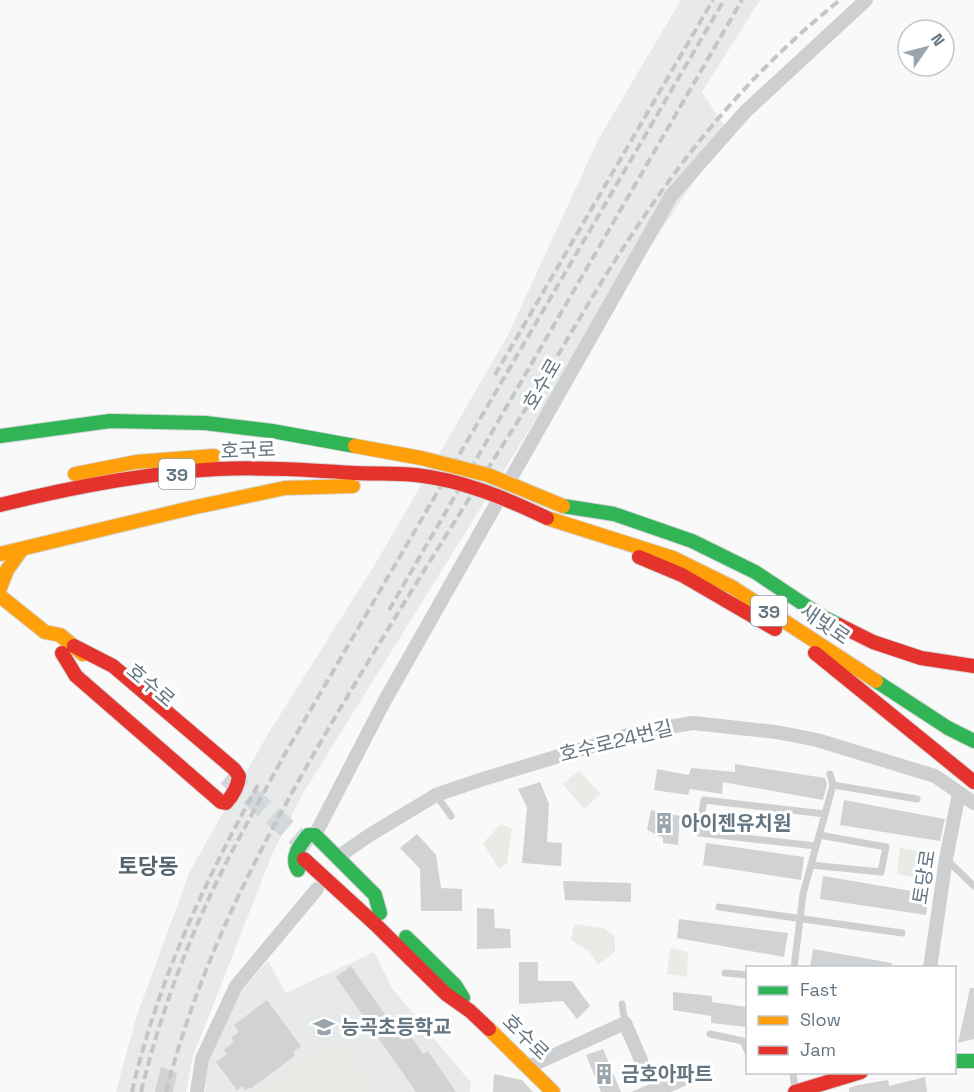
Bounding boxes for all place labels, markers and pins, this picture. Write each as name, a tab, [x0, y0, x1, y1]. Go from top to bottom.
place label: 아이젠유치원	[681, 810, 791, 836]
building icon: 아이젠유치원	[652, 811, 676, 835]
place label: 능곡초등학교	[341, 1014, 451, 1040]
school or university icon: 능곡초등학교	[312, 1015, 336, 1039]
place label: 금호아파트	[621, 1061, 713, 1087]
building icon: 금호아파트	[592, 1062, 616, 1086]

